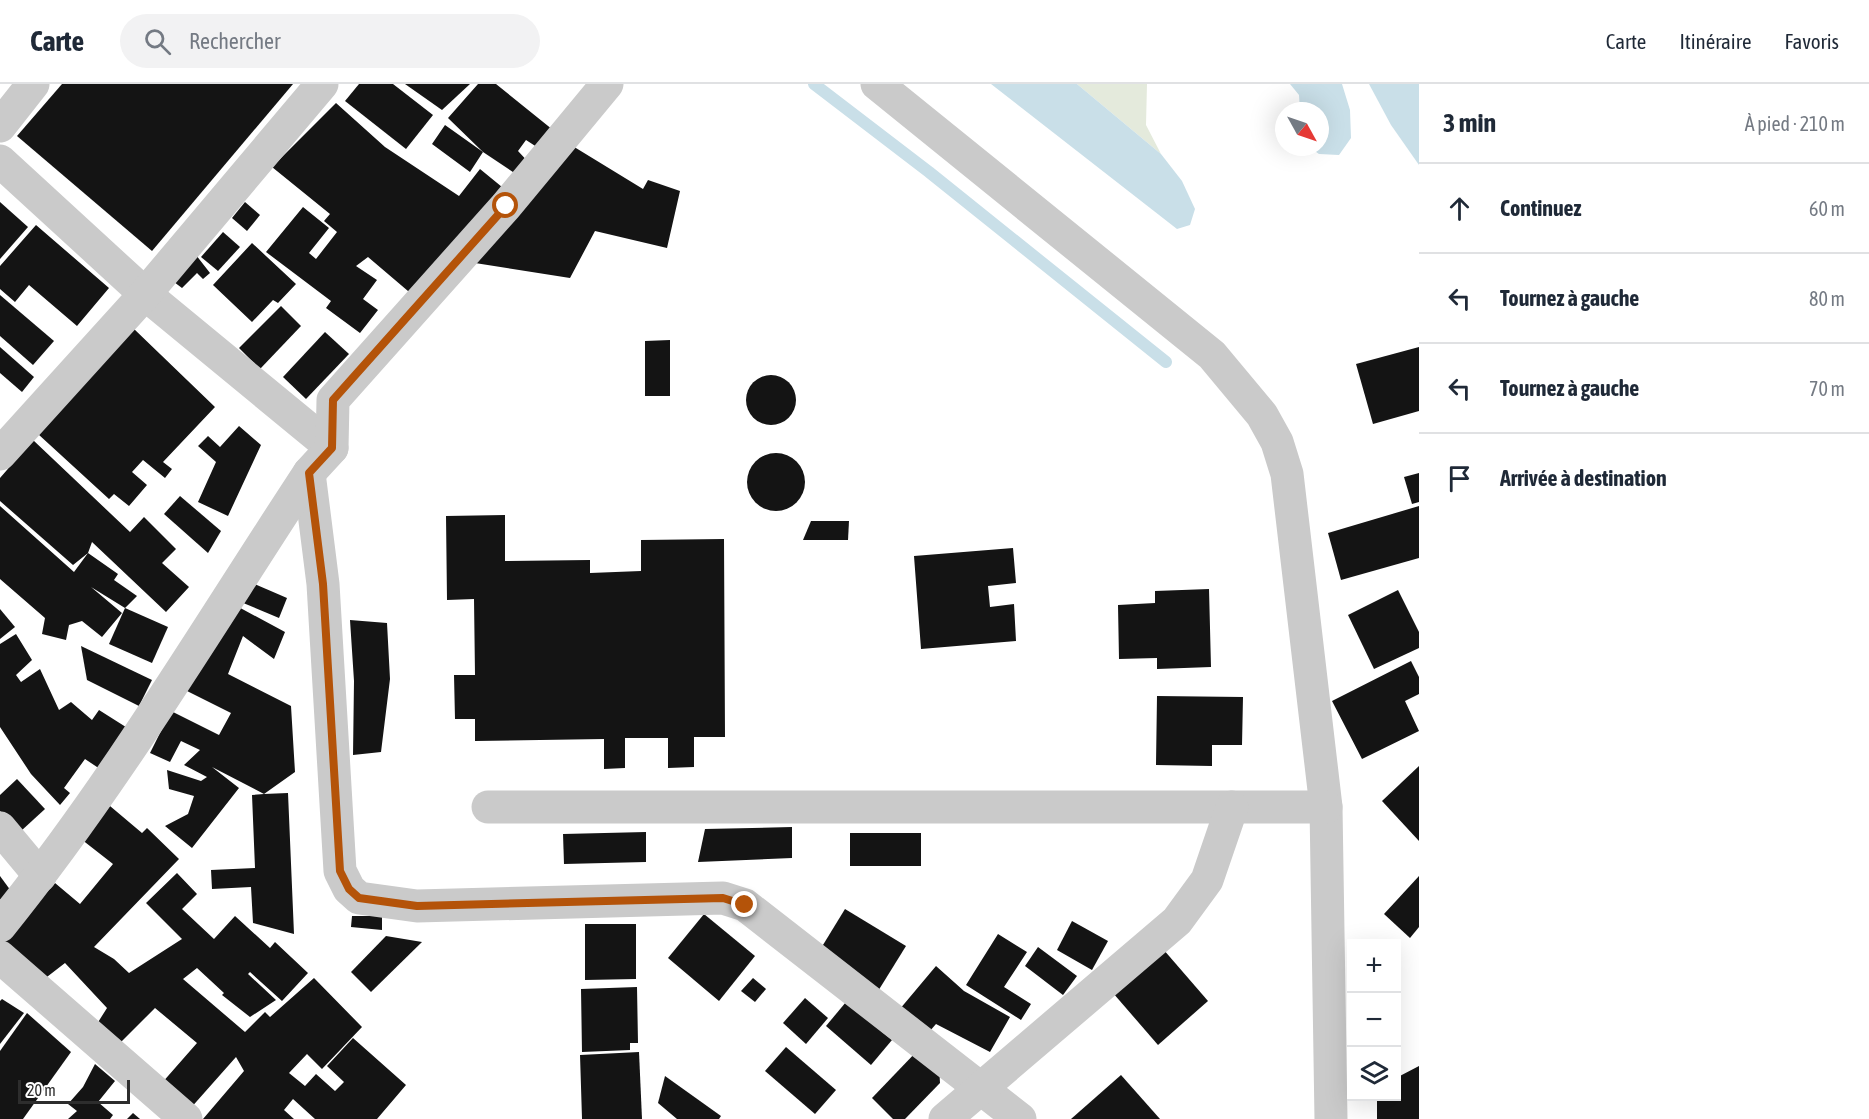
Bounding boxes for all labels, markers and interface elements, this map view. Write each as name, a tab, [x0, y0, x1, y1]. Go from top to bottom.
search box	[120, 14, 540, 68]
text: Carte	[30, 25, 84, 57]
icon: search	[141, 25, 174, 58]
text: Rechercher	[189, 28, 281, 54]
text: Carte	[1606, 29, 1646, 53]
text: Itinéraire	[1679, 29, 1751, 53]
text: Favoris	[1784, 29, 1839, 53]
north arrow	[1275, 102, 1329, 156]
text: 3 min	[1443, 108, 1496, 138]
text: À pied · 210 m	[1745, 112, 1845, 135]
route start	[492, 192, 518, 218]
icon: ahead	[1443, 192, 1476, 225]
text: Continuez	[1500, 195, 1582, 221]
text: 60 m	[1809, 197, 1845, 220]
icon: left	[1443, 282, 1476, 315]
text: Tournez à gauche	[1500, 285, 1639, 311]
text: 80 m	[1809, 287, 1845, 310]
icon: left	[1443, 372, 1476, 405]
text: Tournez à gauche	[1500, 375, 1639, 401]
text: 70 m	[1809, 377, 1845, 400]
icon: arrive	[1443, 462, 1476, 495]
text: Arrivée à destination	[1500, 465, 1667, 491]
route end	[731, 891, 757, 917]
map controls	[1347, 939, 1401, 1101]
button: +	[1347, 939, 1401, 993]
button: −	[1347, 993, 1401, 1047]
button: layers	[1347, 1047, 1401, 1101]
scale bar	[18, 1077, 130, 1104]
text: 20 m	[27, 1081, 56, 1099]

